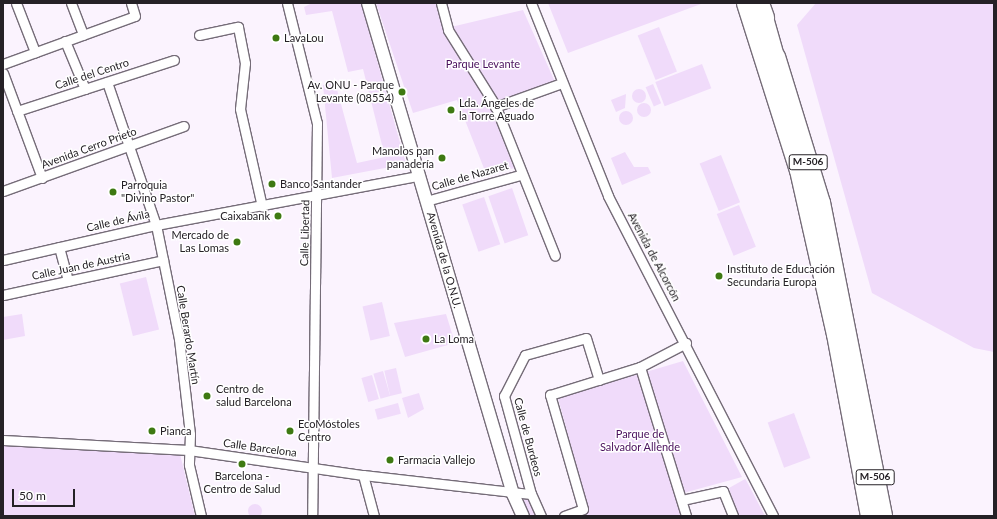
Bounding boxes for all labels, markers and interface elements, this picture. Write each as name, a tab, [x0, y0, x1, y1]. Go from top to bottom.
place label: LavaLou	[284, 31, 324, 45]
marker: LavaLou	[271, 33, 281, 43]
street label: Calle del Centro	[53, 56, 131, 92]
park label: Parque Levante	[446, 57, 520, 71]
place label: Av. ONU - Parque Levante (08554)	[307, 79, 394, 105]
marker: Av. ONU - Parque Levante (08554)	[397, 87, 407, 97]
place label: Lda. Ángeles de la Torre Aguado	[459, 97, 535, 123]
marker: Lda. Ángeles de la Torre Aguado	[446, 105, 456, 115]
street label: Avenida Cerro Prieto	[40, 125, 138, 171]
place label: Manolos pan panadería	[372, 145, 434, 171]
marker: Manolos pan panadería	[437, 153, 447, 163]
road number: M-506	[788, 154, 828, 170]
street label: Calle de Nazaret	[430, 159, 510, 193]
place label: Banco Santander	[280, 177, 362, 191]
place label: Parroquia "Divino Pastor"	[121, 179, 194, 205]
marker: Banco Santander	[267, 179, 277, 189]
marker: Parroquia "Divino Pastor"	[108, 187, 118, 197]
street label: Calle Libertad	[298, 200, 312, 266]
street label: Calle de Ávila	[85, 207, 151, 235]
place label: Caixabank	[220, 209, 270, 223]
street label: Avenida de la O.N.U.	[424, 210, 464, 310]
street label: Avenida de Alcorcón	[625, 210, 683, 304]
marker: Caixabank	[273, 211, 283, 221]
place label: Mercado de Las Lomas	[171, 229, 229, 255]
marker: Mercado de Las Lomas	[232, 237, 242, 247]
street label: Calle Juan de Austria	[30, 249, 132, 283]
place label: Instituto de Educación Secundaria Europa	[727, 263, 835, 289]
marker: Instituto de Educación Secundaria Europa	[714, 271, 724, 281]
street label: Calle Berardo Martín	[174, 284, 202, 386]
place label: La Loma	[434, 332, 474, 346]
marker: La Loma	[421, 334, 431, 344]
place label: Centro de salud Barcelona	[216, 383, 292, 409]
marker: Centro de salud Barcelona	[201, 390, 213, 402]
street label: Calle de Burdeos	[511, 396, 545, 478]
place label: EcoMóstoles Centro	[298, 418, 360, 444]
place label: Pianca	[160, 424, 192, 438]
marker: Pianca	[147, 426, 157, 436]
marker: EcoMóstoles Centro	[285, 426, 295, 436]
park label: Parque de Salvador Allende	[600, 428, 680, 454]
street label: Calle Barcelona	[222, 436, 298, 460]
place label: Farmacia Vallejo	[398, 453, 476, 467]
marker: Farmacia Vallejo	[385, 455, 395, 465]
marker: Barcelona - Centro de Salud	[237, 459, 247, 469]
road number: M-506	[855, 469, 895, 485]
place label: Barcelona - Centro de Salud	[204, 470, 280, 496]
scale bar	[14, 481, 77, 507]
text: 50 m	[19, 488, 46, 503]

